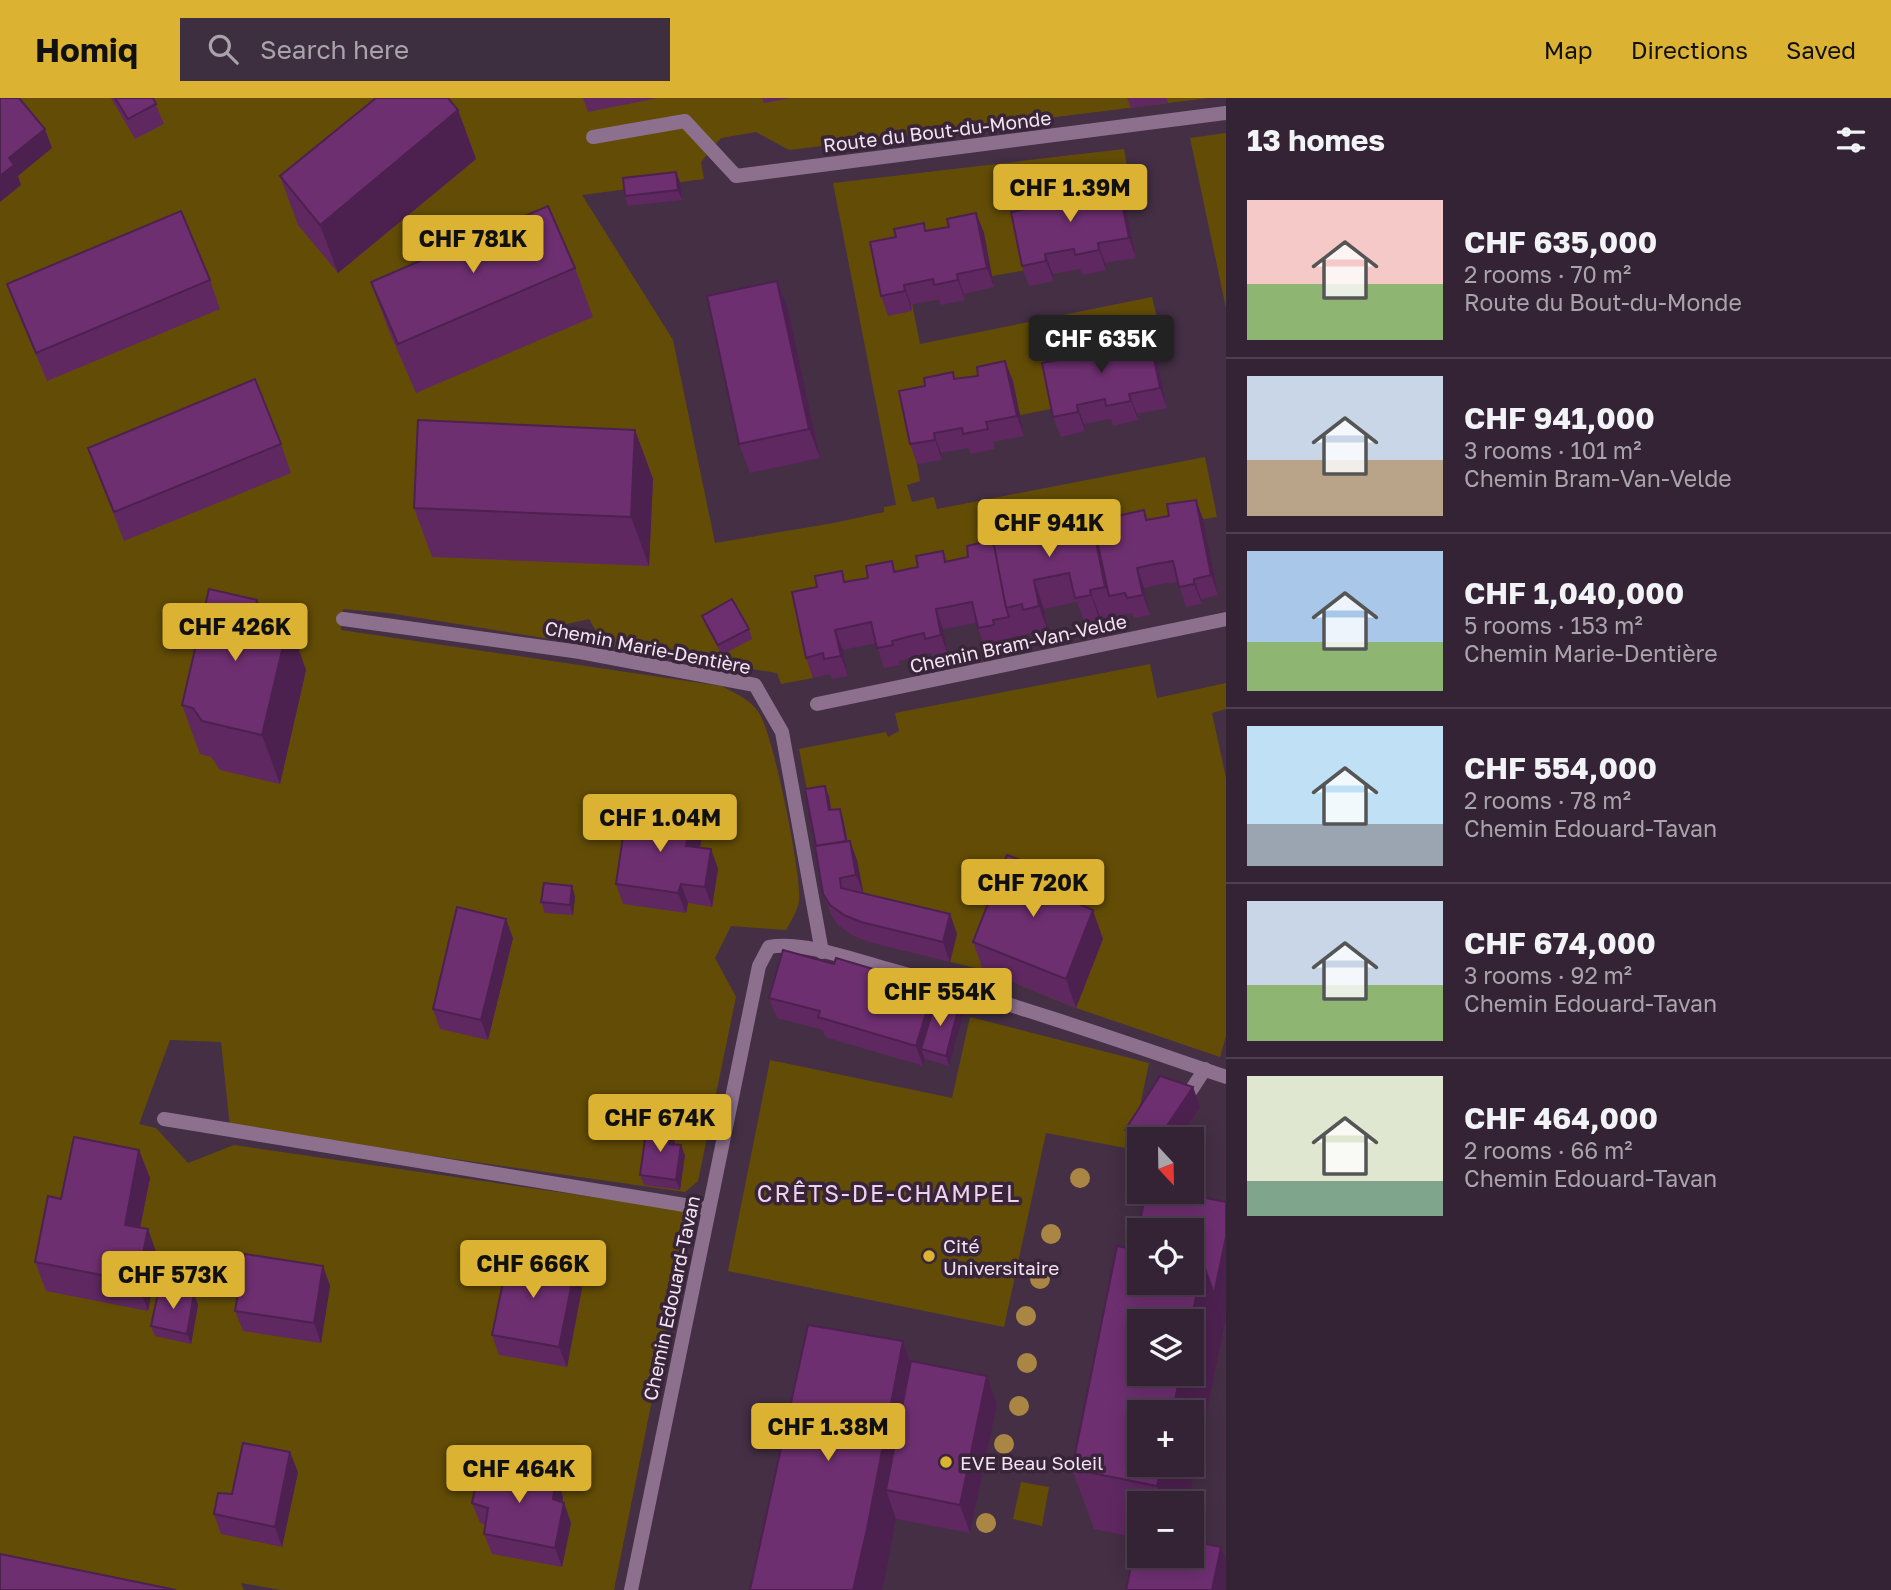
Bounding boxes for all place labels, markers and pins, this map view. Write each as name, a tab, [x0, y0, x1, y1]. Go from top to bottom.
pin: CHF 1.39M	[990, 164, 1150, 224]
pin: CHF 781K	[401, 216, 545, 275]
pin: CHF 635K	[1029, 316, 1173, 375]
pin: CHF 941K	[977, 500, 1121, 559]
pin: CHF 426K	[163, 603, 307, 663]
pin: CHF 1.04M	[580, 794, 740, 854]
pin: CHF 720K	[961, 860, 1105, 919]
pin: CHF 554K	[868, 968, 1012, 1028]
pin: CHF 674K	[588, 1094, 732, 1154]
place label: Cité Universitaire	[943, 1234, 1059, 1279]
pin: CHF 666K	[461, 1240, 605, 1300]
marker: Cité Universitaire	[921, 1248, 937, 1264]
pin: CHF 573K	[101, 1252, 245, 1311]
pin: CHF 1.38M	[748, 1404, 908, 1463]
pin: CHF 464K	[447, 1446, 591, 1505]
place label: EVE Beau Soleil	[960, 1451, 1103, 1474]
marker: EVE Beau Soleil	[938, 1454, 954, 1470]

